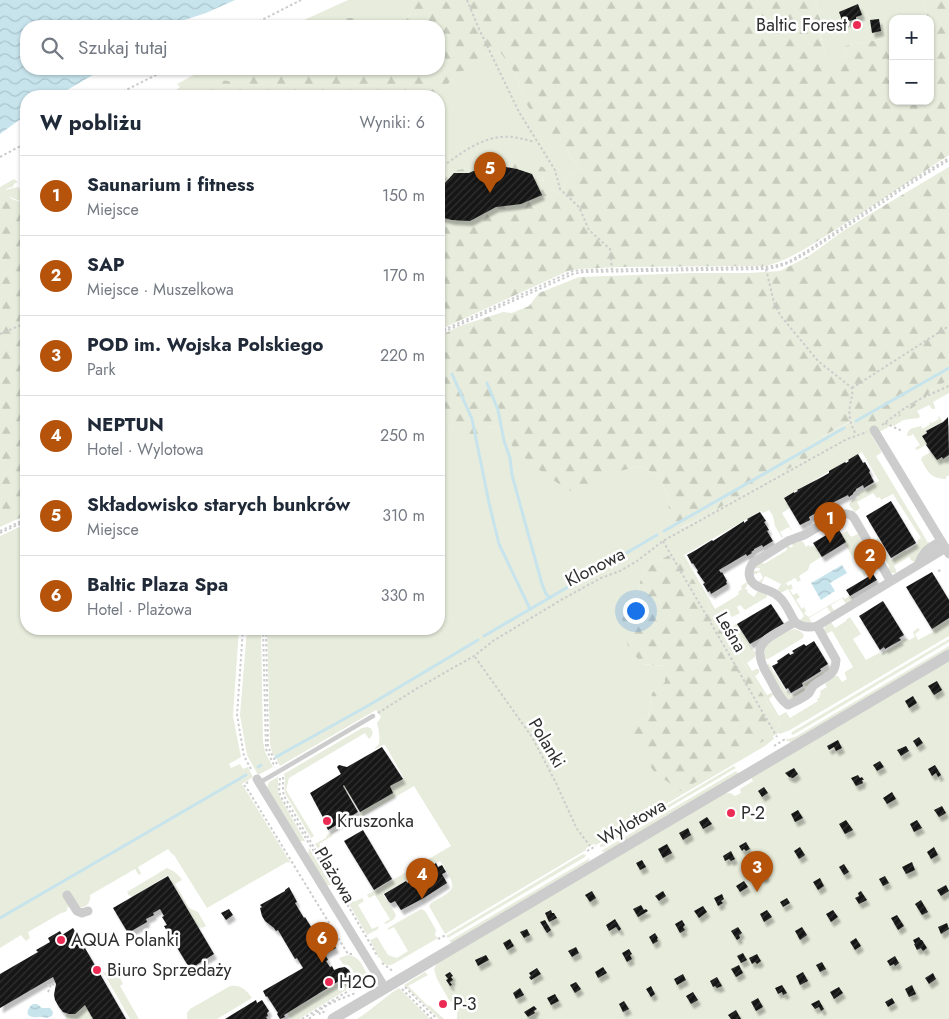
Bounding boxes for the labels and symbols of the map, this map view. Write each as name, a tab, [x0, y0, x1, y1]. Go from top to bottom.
place label: Baltic Forest	[756, 12, 848, 38]
marker: Baltic Forest	[851, 19, 863, 31]
pin: 5	[474, 152, 506, 193]
pin: 1	[814, 502, 846, 543]
pin: 2	[854, 539, 886, 580]
street label: Klonowa	[561, 541, 629, 593]
your location	[623, 598, 649, 624]
street label: Leśna	[709, 607, 753, 657]
street label: Polanki	[522, 713, 572, 773]
street label: Wylotowa	[593, 792, 671, 852]
place label: P-2	[741, 800, 765, 826]
marker: P-2	[725, 807, 737, 819]
place label: Kruszonka	[337, 808, 414, 834]
marker: Kruszonka	[321, 815, 333, 827]
street label: Plażowa	[308, 842, 362, 908]
pin: 3	[741, 851, 773, 892]
pin: 4	[406, 858, 438, 899]
pin: 6	[306, 922, 338, 963]
place label: AQUA Polanki	[71, 927, 179, 953]
marker: AQUA Polanki	[55, 934, 67, 946]
place label: Biuro Sprzedaży	[107, 957, 232, 983]
marker: Biuro Sprzedaży	[91, 964, 103, 976]
place label: H2O	[339, 969, 376, 995]
marker: H2O	[323, 976, 335, 988]
place label: P-3	[453, 991, 477, 1017]
marker: P-3	[437, 998, 449, 1010]

